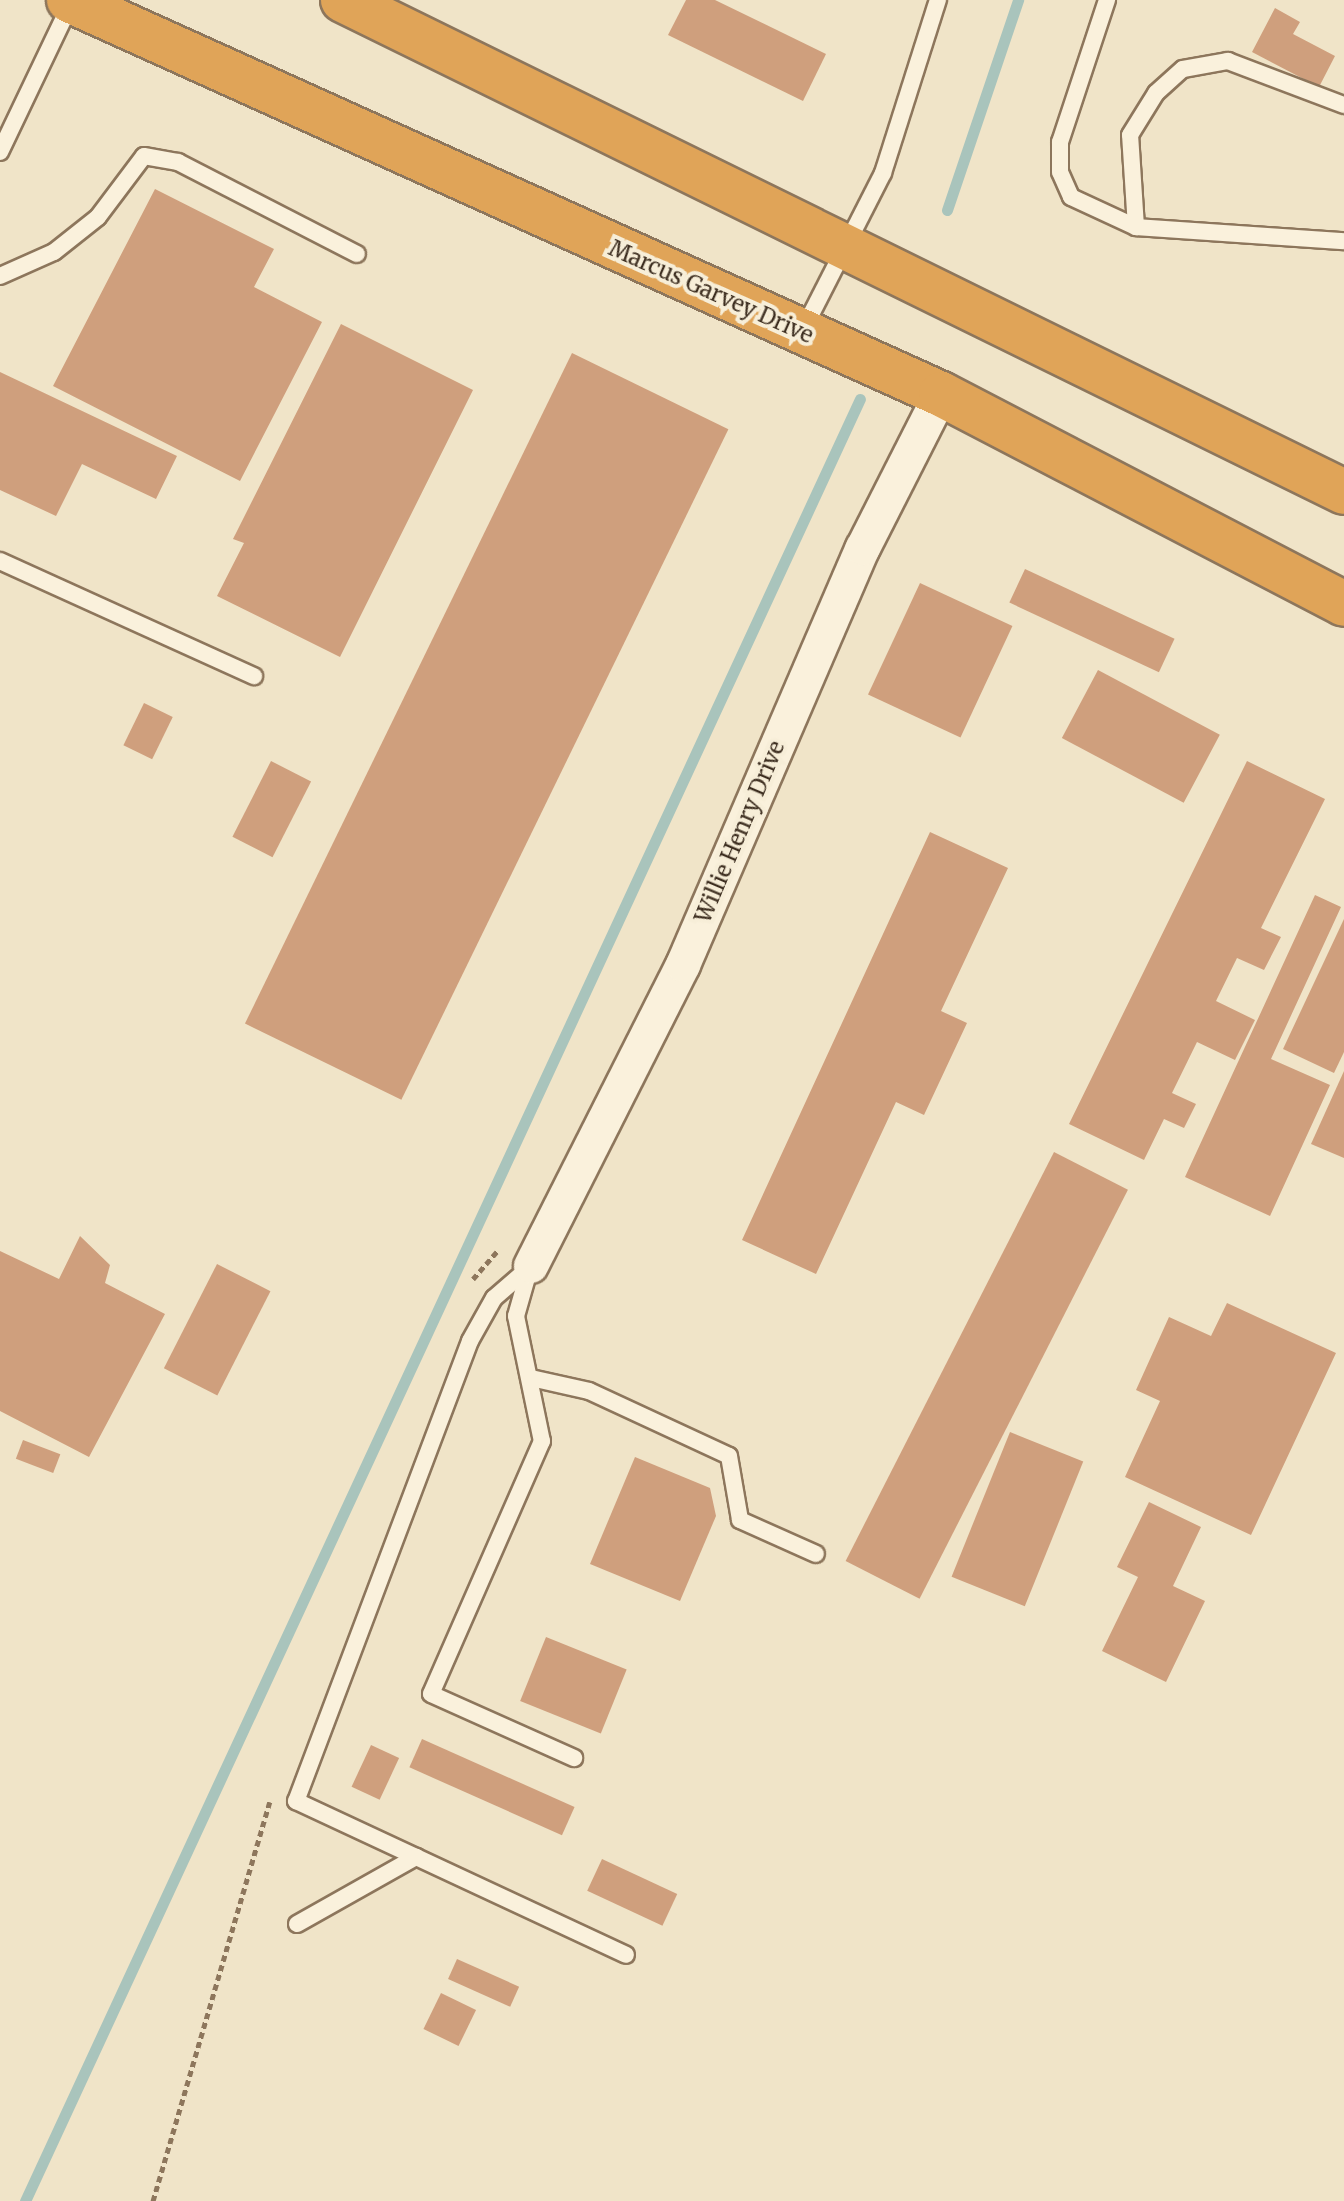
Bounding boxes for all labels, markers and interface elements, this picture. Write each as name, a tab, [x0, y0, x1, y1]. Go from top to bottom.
street label: Marcus Garvey Drive	[605, 235, 817, 349]
street label: Willie Henry Drive	[690, 737, 790, 927]

